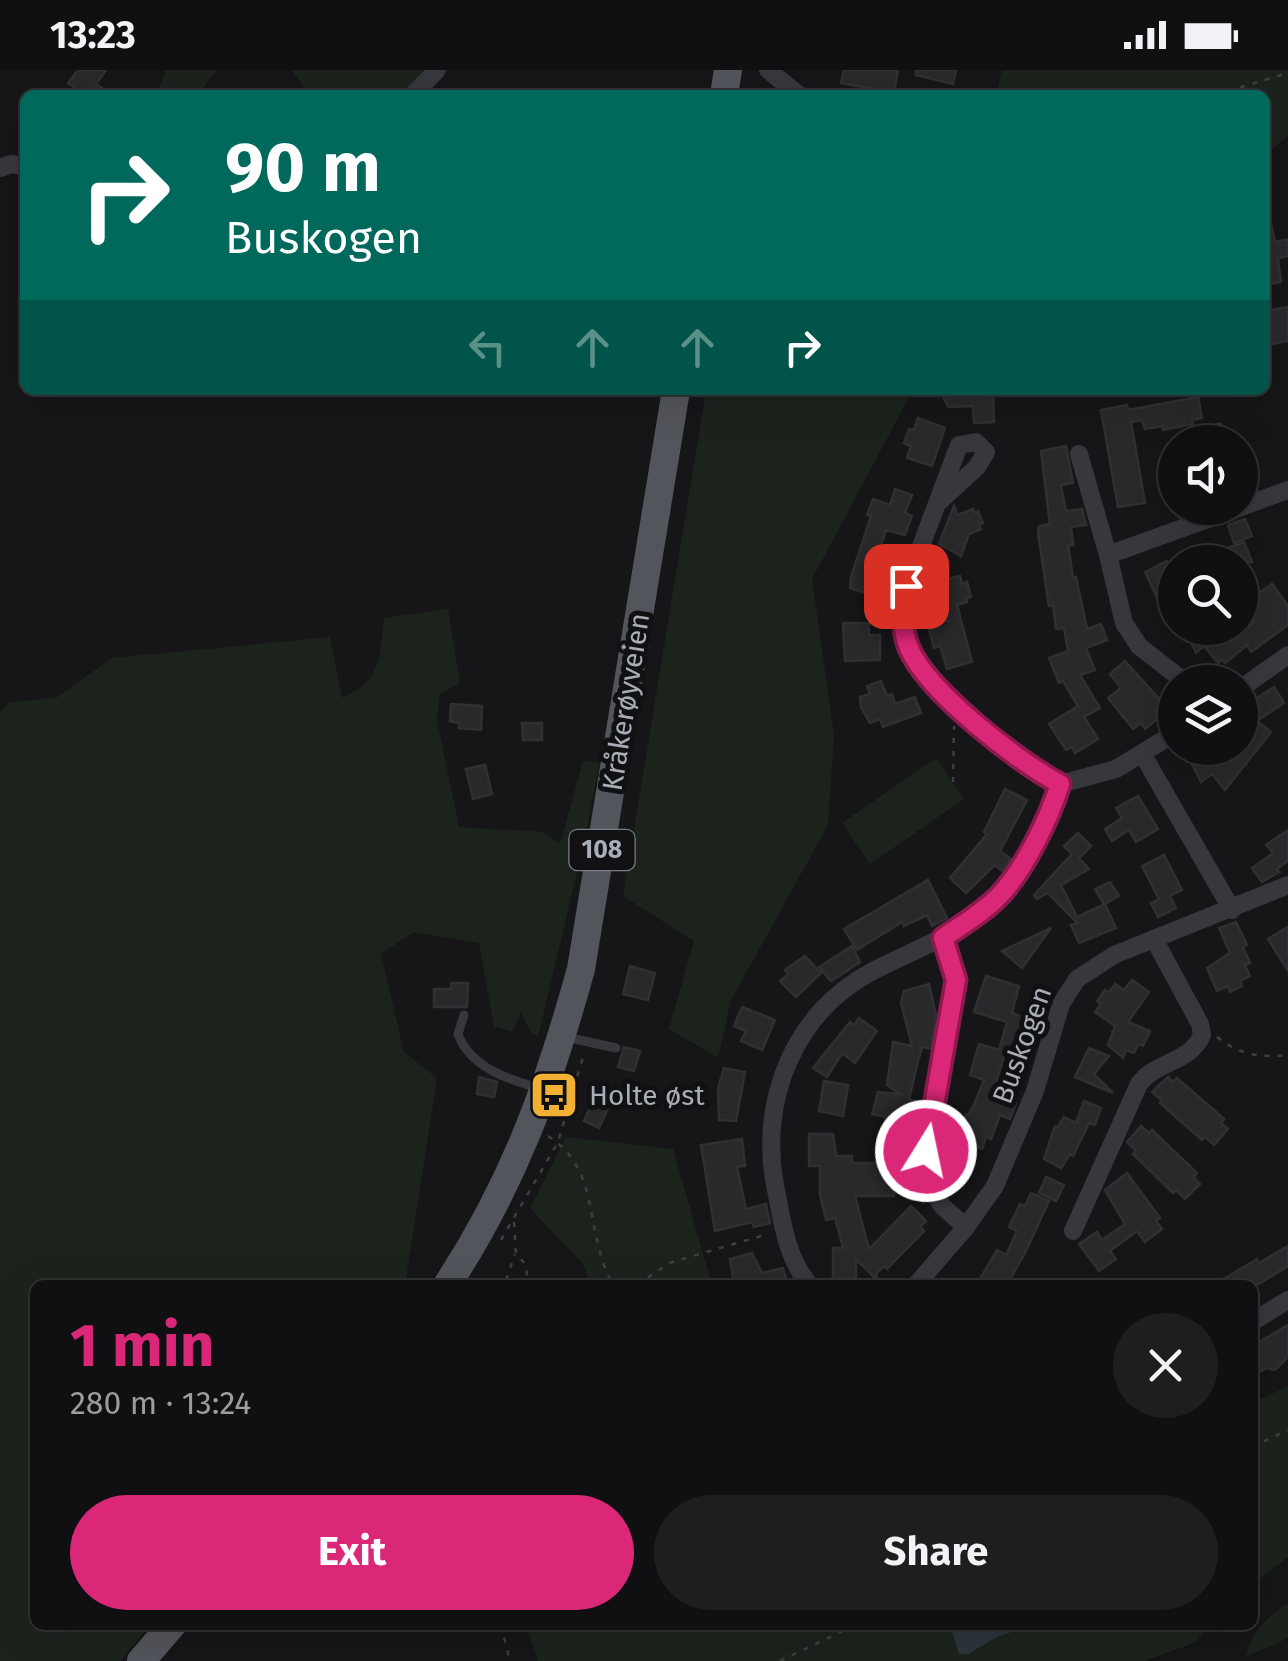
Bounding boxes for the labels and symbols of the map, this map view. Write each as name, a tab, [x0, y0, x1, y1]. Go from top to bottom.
pin	[864, 544, 949, 629]
street label: Kråkerøyveien	[596, 611, 656, 793]
road number: 108	[570, 830, 634, 870]
street label: Buskogen	[986, 982, 1058, 1108]
bus stop icon: Holte øst	[528, 1069, 580, 1121]
place label: Holte øst	[589, 1079, 705, 1112]
position arrow	[874, 1099, 978, 1203]

